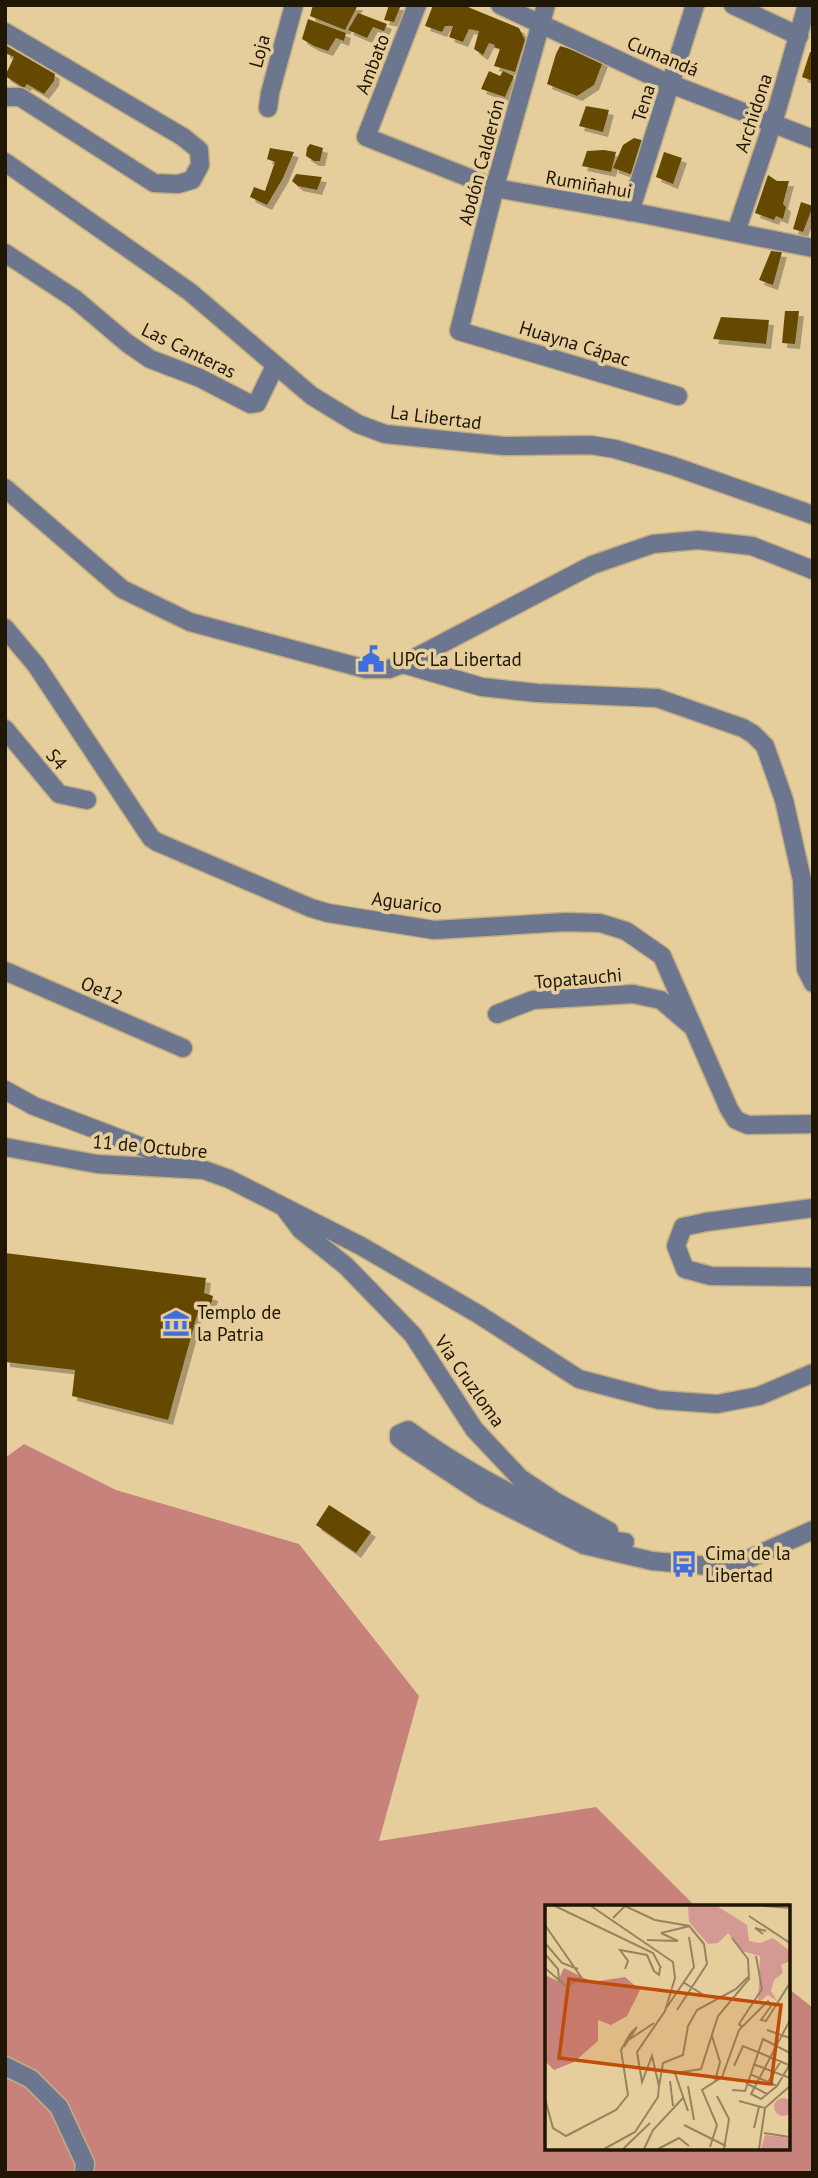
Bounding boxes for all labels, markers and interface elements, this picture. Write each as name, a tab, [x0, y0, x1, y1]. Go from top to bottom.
street label: Ambato	[350, 30, 394, 98]
street label: Cumandá	[623, 30, 703, 82]
street label: Loja	[243, 32, 275, 70]
street label: Archidona	[729, 70, 777, 156]
street label: Tena	[626, 82, 660, 124]
street label: Abdón Calderón	[453, 96, 509, 228]
street label: Rumiñahui	[544, 165, 634, 203]
street label: Huayna Cápac	[517, 315, 633, 371]
street label: Las Canteras	[138, 317, 240, 383]
street label: La Libertad	[389, 399, 483, 435]
public building icon: UPC La Libertad	[356, 644, 386, 674]
place label: UPC La Libertad	[392, 647, 522, 671]
street label: S4	[41, 743, 73, 775]
street label: Aguarico	[370, 886, 444, 918]
street label: Topatauchi	[533, 962, 623, 994]
street label: Oe12	[77, 970, 127, 1010]
street label: 11 de Octubre	[91, 1129, 209, 1163]
place label: Templo de la Patria	[197, 1300, 281, 1346]
museum icon: Templo de la Patria	[161, 1308, 191, 1338]
street label: Via Cruzloma	[429, 1330, 510, 1432]
place label: Cima de la Libertad	[705, 1541, 791, 1587]
bus stop icon: Cima de la Libertad	[669, 1549, 699, 1579]
inset map	[545, 1905, 790, 2150]

